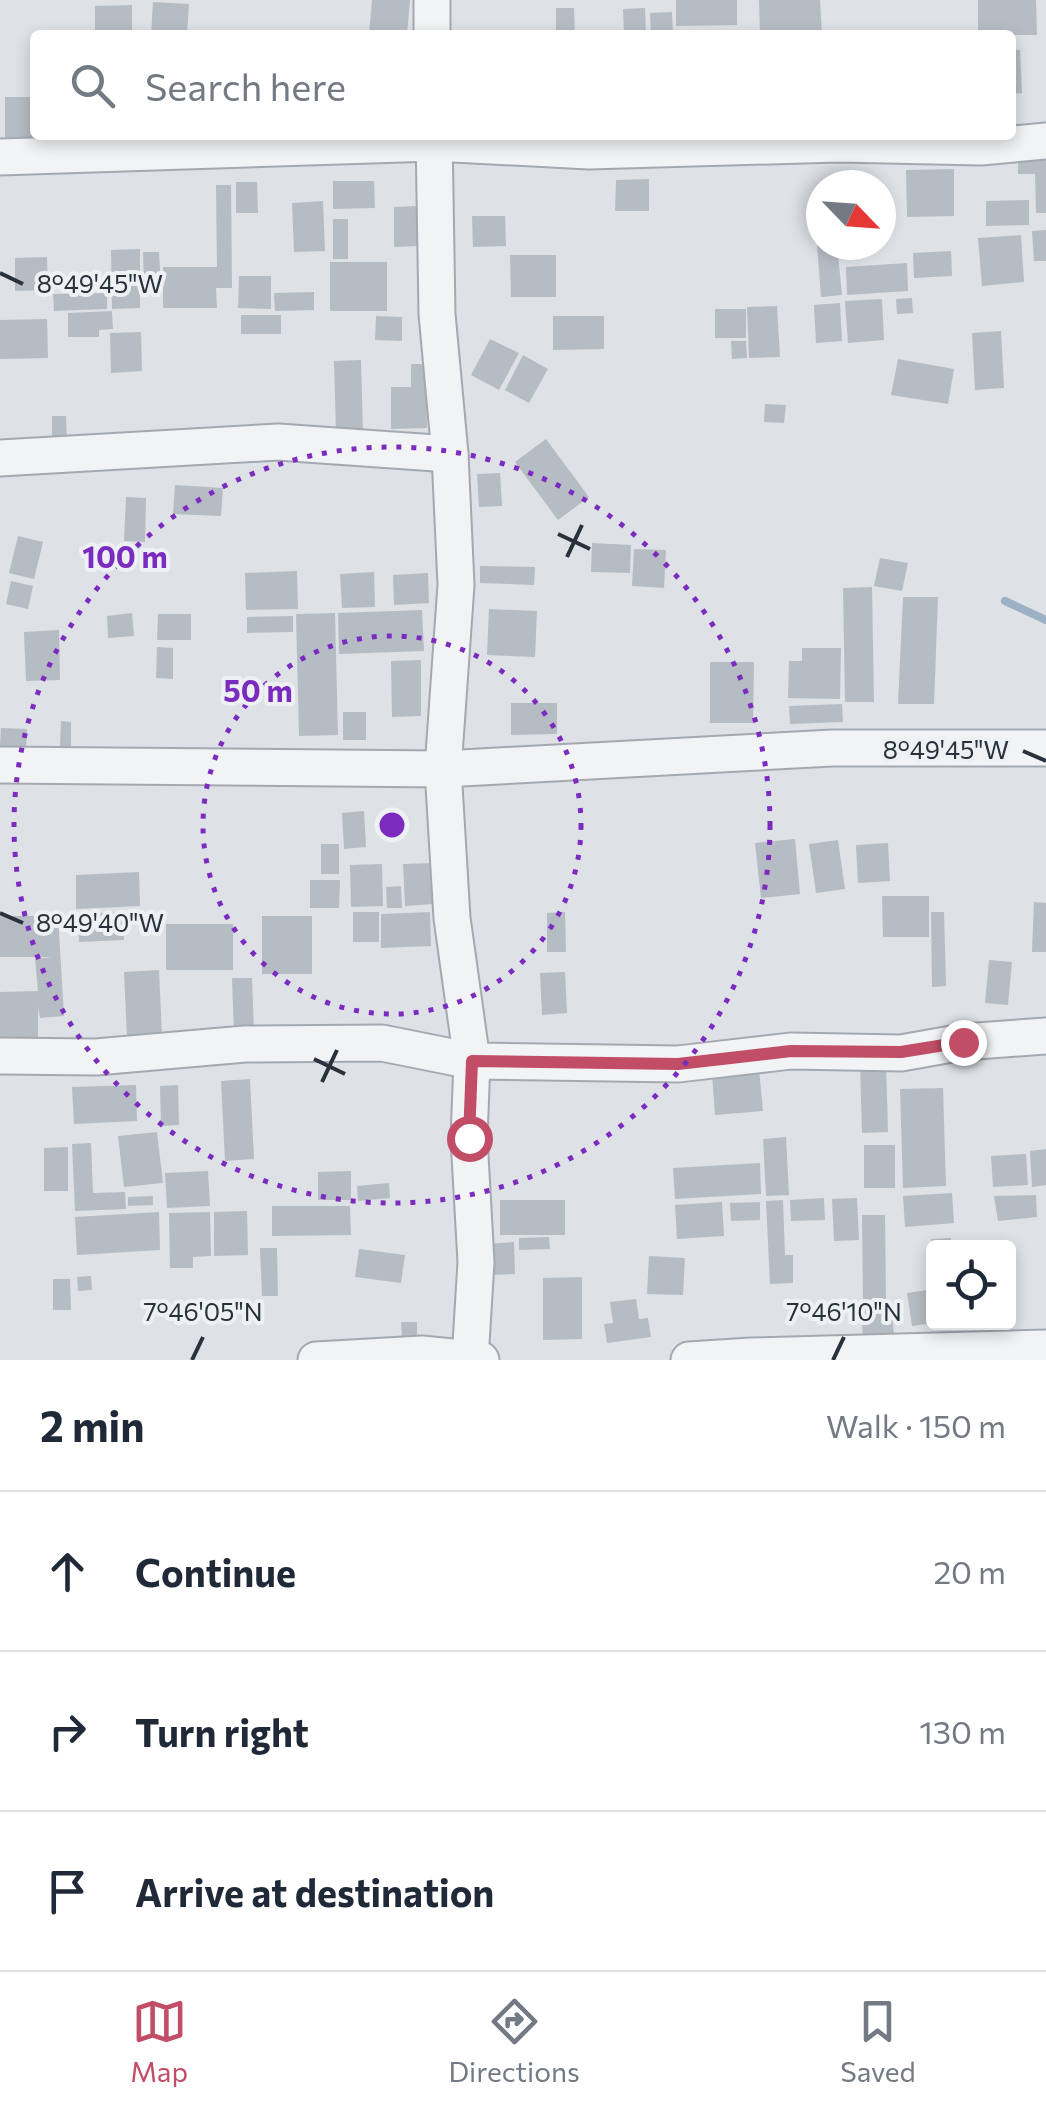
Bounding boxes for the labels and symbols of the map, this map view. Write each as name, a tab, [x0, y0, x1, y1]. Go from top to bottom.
north arrow	[806, 170, 896, 260]
text: 8°49'45"W	[37, 268, 163, 298]
text: 100 m	[82, 537, 168, 574]
text: 50 m	[223, 671, 293, 708]
text: 8°49'45"W	[883, 734, 1009, 764]
centre of rings	[374, 807, 410, 843]
text: 8°49'40"W	[36, 907, 164, 937]
route end	[941, 1020, 987, 1066]
route start	[447, 1116, 493, 1162]
text: 7°46'05"N	[143, 1296, 263, 1326]
text: 7°46'10"N	[786, 1296, 902, 1326]

